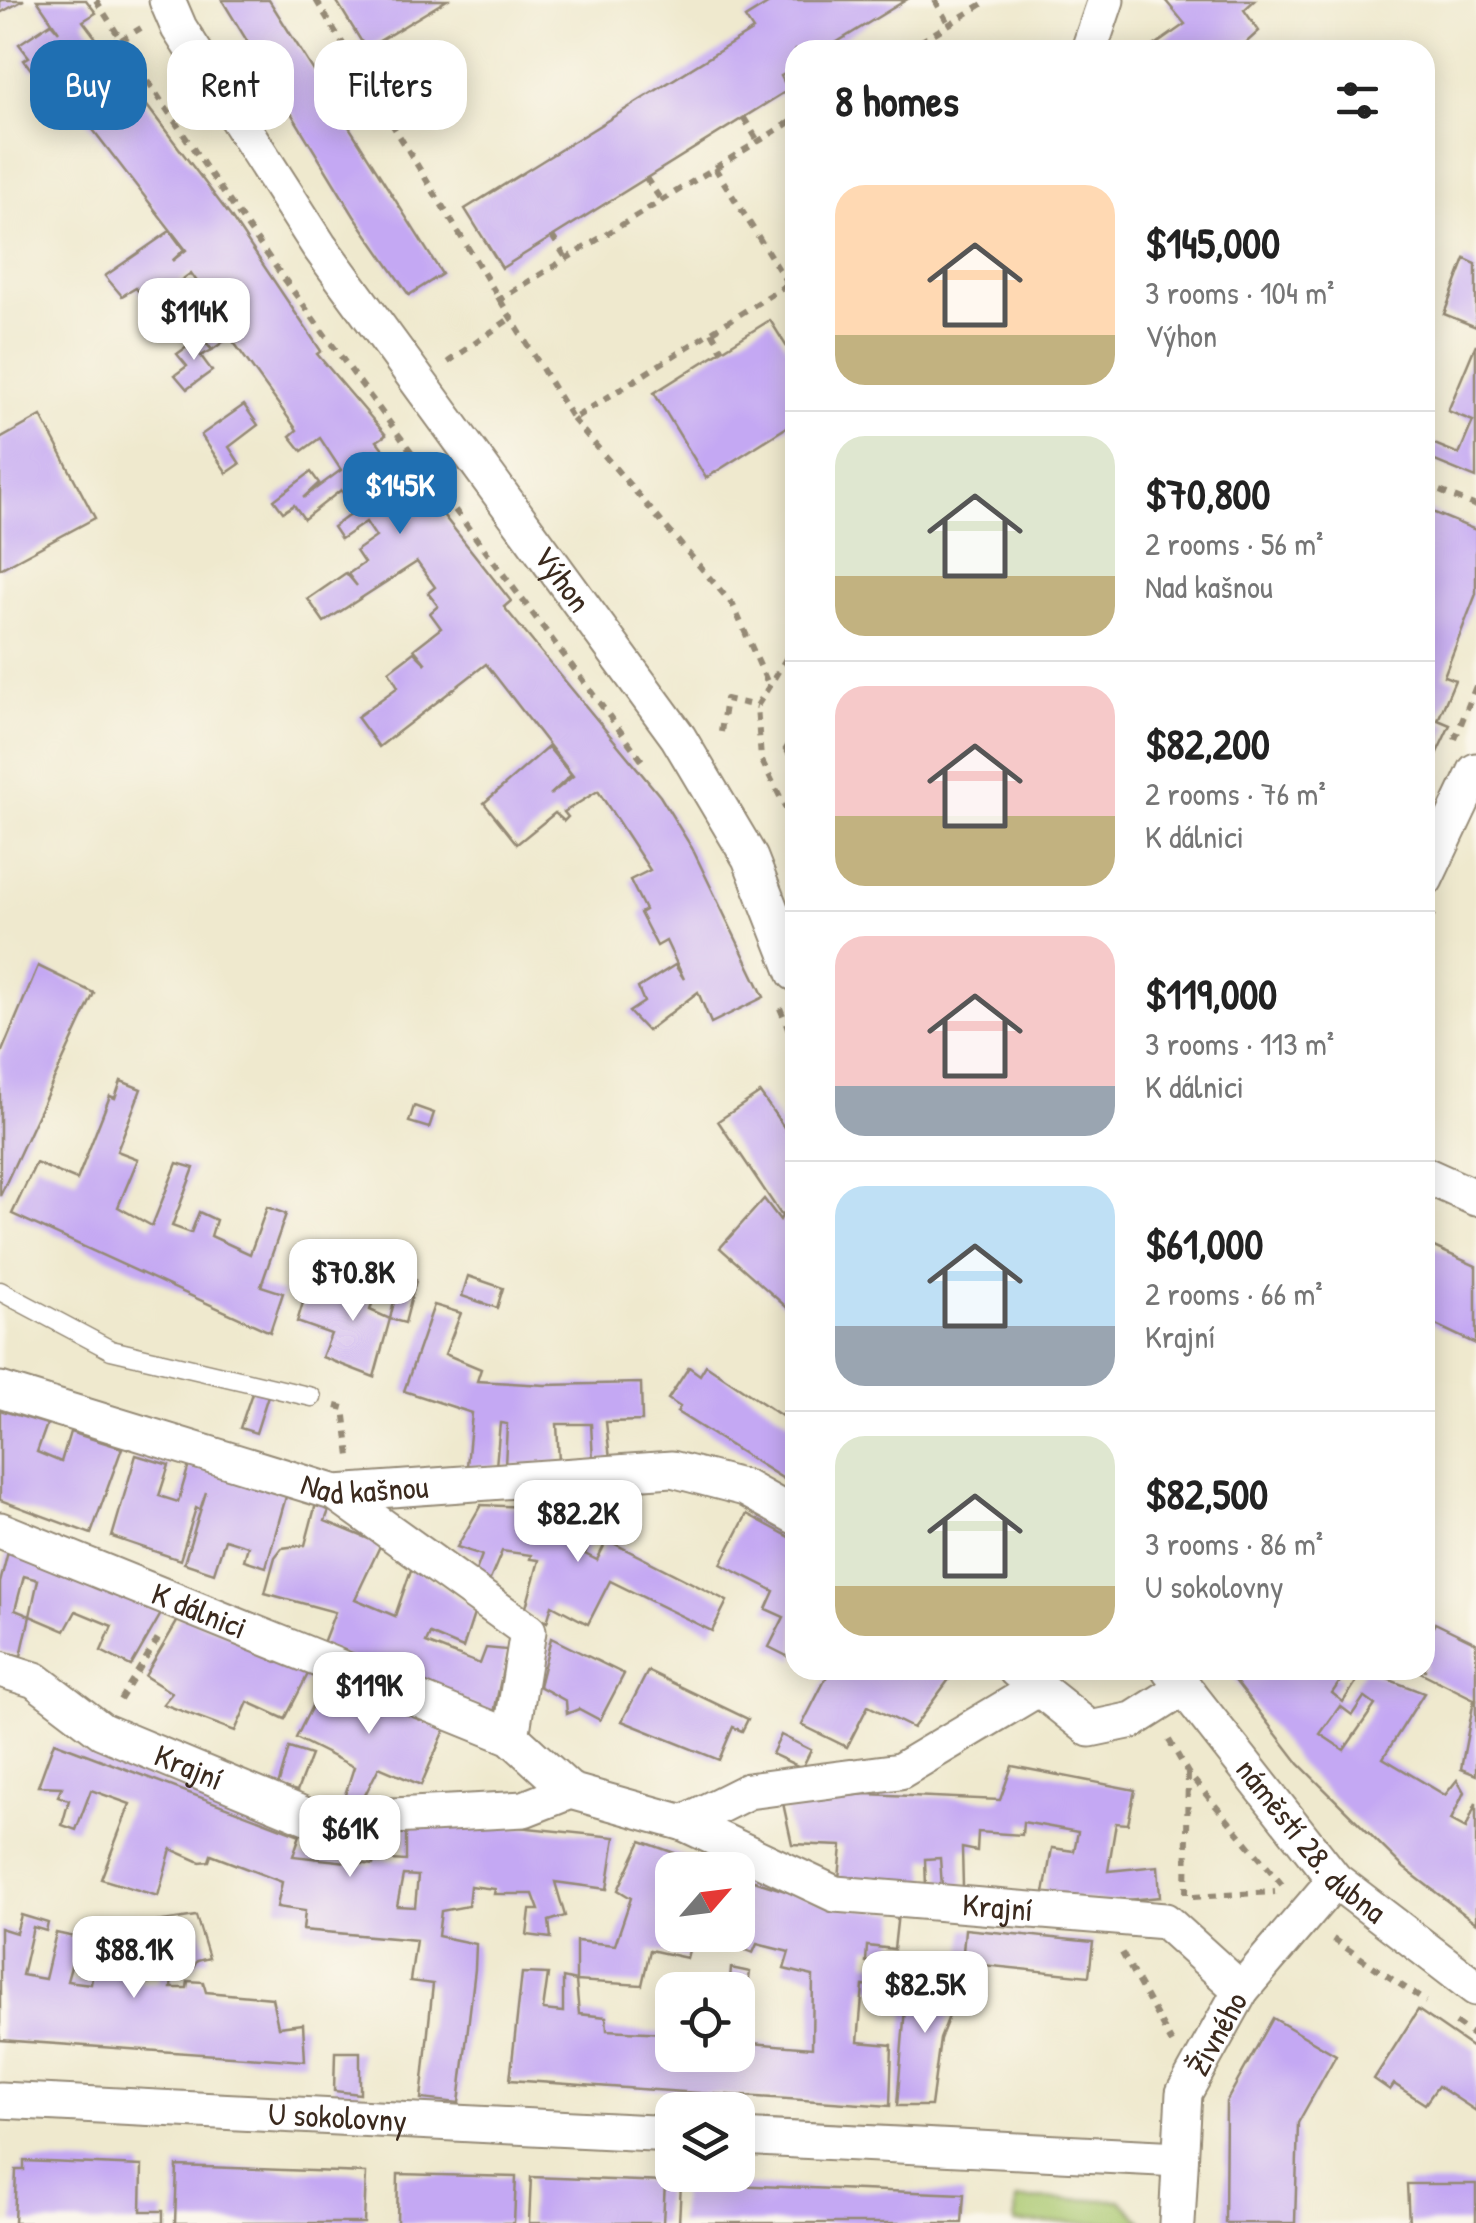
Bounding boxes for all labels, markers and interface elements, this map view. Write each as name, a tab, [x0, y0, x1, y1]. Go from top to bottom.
chip: Buy	[30, 40, 147, 130]
chip: Rent	[167, 40, 294, 130]
chip: Filters	[314, 40, 467, 130]
text: 8 homes	[835, 72, 959, 129]
icon: filters	[1330, 73, 1385, 128]
text: $145,000	[1145, 214, 1280, 271]
icon: home	[915, 225, 1035, 345]
text: 3 rooms · 104 m²	[1145, 271, 1334, 314]
pin: $114K	[124, 278, 264, 363]
text: $114K	[160, 289, 228, 332]
text: Výhon	[1145, 314, 1217, 357]
pin: $145K	[330, 452, 470, 537]
text: $145K	[365, 463, 435, 506]
text: $70,800	[1145, 465, 1270, 522]
icon: home	[915, 476, 1035, 596]
text: 2 rooms · 56 m²	[1145, 522, 1323, 565]
street label: Výhon	[524, 537, 602, 621]
text: Nad kašnou	[1145, 565, 1273, 608]
text: $82,200	[1145, 715, 1270, 772]
icon: home	[915, 726, 1035, 846]
text: 2 rooms · 76 m²	[1145, 772, 1326, 815]
text: K dálnici	[1145, 815, 1244, 858]
text: $119,000	[1145, 965, 1277, 1022]
icon: home	[915, 976, 1035, 1096]
text: 3 rooms · 113 m²	[1145, 1022, 1334, 1065]
text: K dálnici	[1145, 1065, 1244, 1108]
text: $61,000	[1145, 1215, 1263, 1272]
icon: home	[915, 1226, 1035, 1346]
pin: $70.8K	[272, 1239, 434, 1324]
text: $70.8K	[311, 1250, 395, 1293]
text: 2 rooms · 66 m²	[1145, 1272, 1323, 1315]
text: Krajní	[1145, 1315, 1216, 1358]
street label: Nad kašnou	[296, 1462, 430, 1514]
text: $82,500	[1145, 1465, 1268, 1522]
icon: home	[915, 1476, 1035, 1596]
pin: $82.2K	[497, 1480, 659, 1565]
text: $82.2K	[536, 1491, 620, 1534]
text: 3 rooms · 86 m²	[1145, 1522, 1323, 1565]
text: U sokolovny	[1145, 1565, 1284, 1608]
street label: K dálnici	[146, 1572, 253, 1649]
pin: $119K	[299, 1652, 439, 1737]
text: $119K	[335, 1663, 403, 1706]
street label: Krajní	[148, 1733, 230, 1800]
street label: náměstí 28. dubna	[1226, 1749, 1395, 1933]
pin: $61K	[291, 1795, 409, 1880]
text: $61K	[321, 1806, 379, 1849]
north arrow	[655, 1852, 755, 1952]
map controls	[655, 1852, 755, 2192]
street label: Krajní	[961, 1882, 1035, 1931]
pin: $88.1K	[53, 1916, 215, 2001]
text: $88.1K	[94, 1927, 174, 1970]
pin: $82.5K	[844, 1951, 1006, 2036]
text: $82.5K	[884, 1962, 966, 2005]
button: locate	[655, 1972, 755, 2072]
street label: Živného	[1176, 1984, 1257, 2083]
street label: U sokolovny	[267, 2092, 408, 2142]
button: layers	[655, 2092, 755, 2192]

